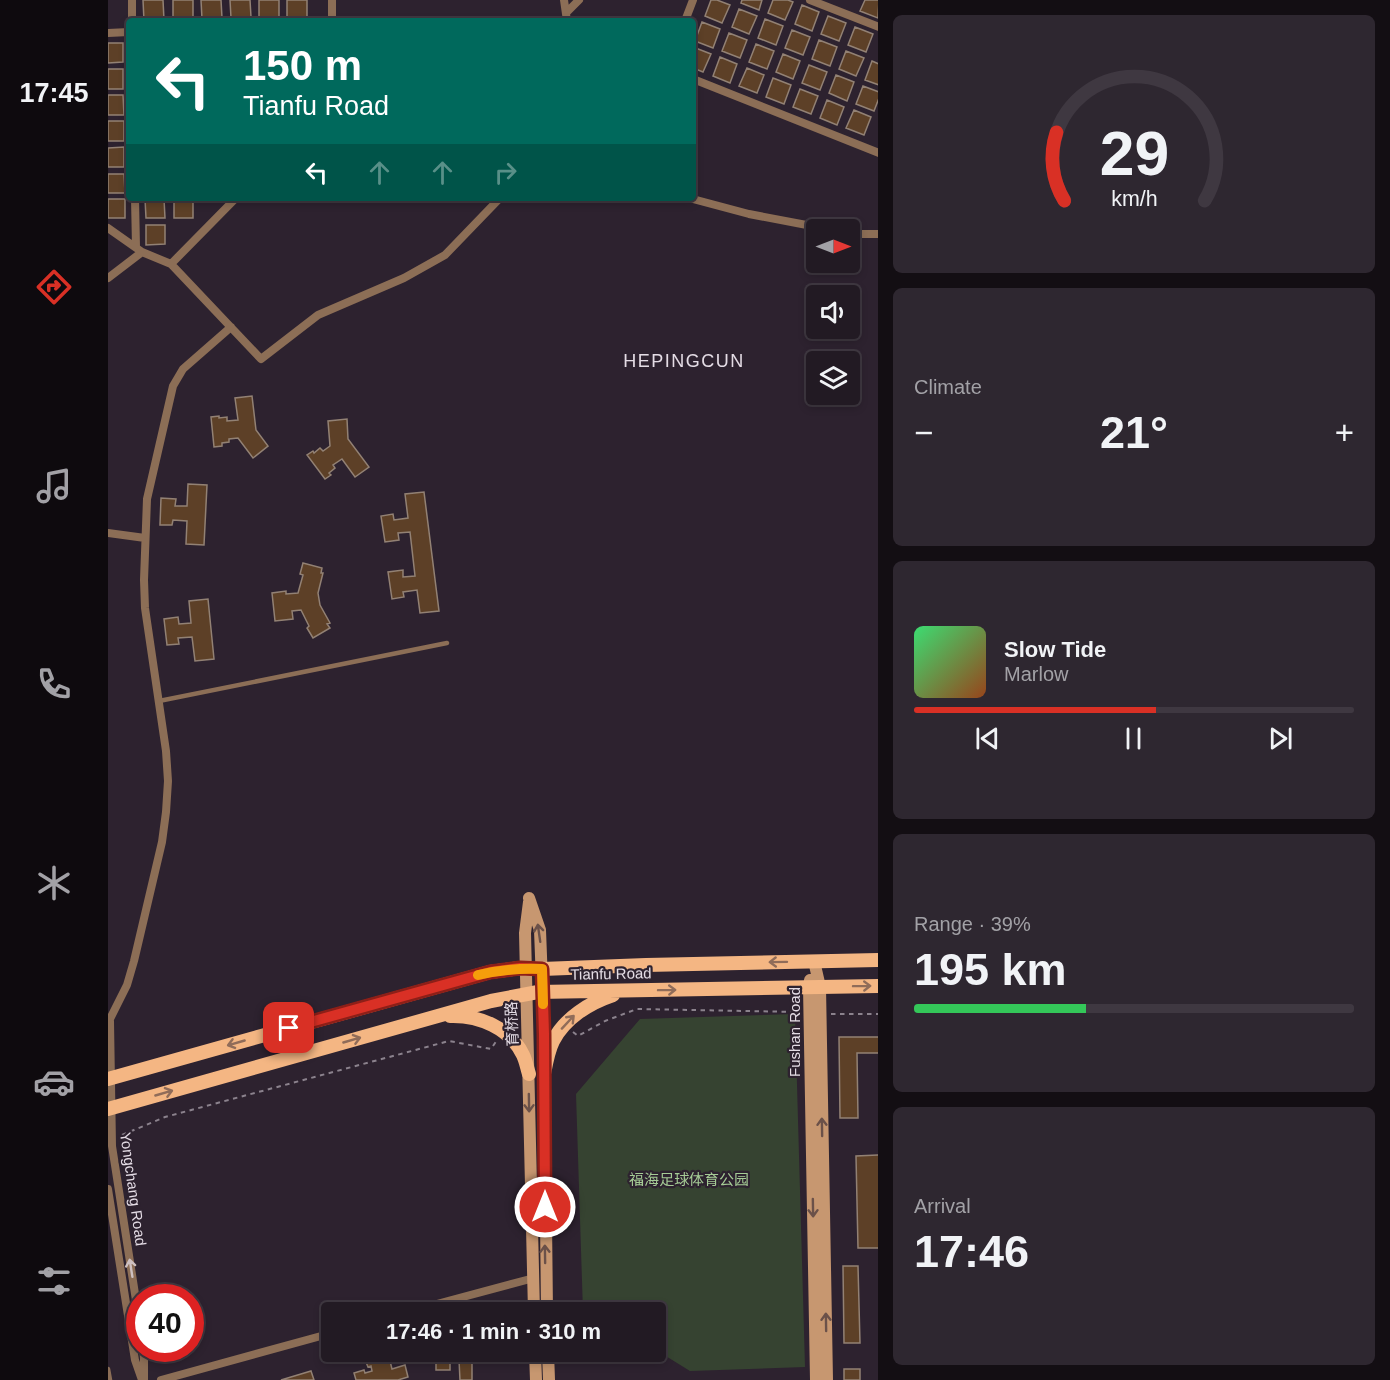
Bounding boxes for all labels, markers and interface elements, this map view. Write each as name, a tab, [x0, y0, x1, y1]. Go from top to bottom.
icon: left	[144, 42, 222, 120]
text: 150 m	[243, 42, 362, 89]
text: 17:45	[19, 78, 89, 108]
text: Tianfu Road	[243, 91, 389, 121]
text: 29	[1099, 119, 1169, 188]
icon: left	[300, 156, 333, 189]
icon: ahead	[363, 156, 396, 189]
icon: ahead	[426, 156, 459, 189]
icon: right	[489, 156, 522, 189]
text: km/h	[1111, 187, 1157, 211]
north arrow	[806, 219, 860, 273]
map controls	[806, 219, 860, 405]
icon: directions	[33, 266, 75, 308]
button: sound	[806, 285, 860, 339]
district label: HEPINGCUN	[623, 351, 745, 371]
button: layers	[806, 351, 860, 405]
text: Climate	[914, 376, 982, 398]
text: 21°	[1100, 407, 1168, 458]
text: −	[914, 414, 933, 451]
text: +	[1335, 414, 1354, 451]
icon: music	[33, 465, 75, 507]
text: Slow Tide	[1004, 637, 1106, 662]
icon: phone	[33, 663, 75, 705]
text: Marlow	[1004, 663, 1068, 685]
icon: previous	[971, 722, 1004, 755]
icon: pause	[1117, 722, 1150, 755]
icon: next	[1264, 722, 1297, 755]
icon: climate	[33, 862, 75, 904]
text: Range · 39%	[914, 913, 1031, 935]
one-way arrow	[534, 924, 545, 944]
text: 195 km	[914, 944, 1067, 995]
one-way arrow	[769, 956, 789, 968]
street label: Tianfu Road	[570, 964, 652, 983]
one-way arrow	[851, 980, 871, 992]
one-way arrow	[656, 984, 676, 995]
street label: Fushan Road	[786, 987, 803, 1077]
street label: 育桥路	[502, 1001, 521, 1047]
pin	[263, 1002, 314, 1053]
icon: arrive	[272, 1011, 305, 1044]
one-way arrow	[561, 1015, 576, 1030]
one-way arrow	[342, 1034, 361, 1045]
one-way arrow	[227, 1038, 246, 1049]
icon: car	[33, 1061, 75, 1103]
one-way arrow	[154, 1087, 173, 1098]
one-way arrow	[524, 1093, 535, 1113]
one-way arrow	[816, 1117, 828, 1137]
street label: Yongchang Road	[117, 1131, 150, 1247]
park label: 福海足球体育公园	[629, 1171, 749, 1188]
position arrow	[513, 1175, 577, 1239]
text: Arrival	[914, 1195, 971, 1217]
one-way arrow	[807, 1197, 818, 1217]
text: 17:46	[914, 1226, 1029, 1277]
one-way arrow	[540, 1245, 551, 1265]
one-way arrow	[125, 1259, 136, 1279]
icon: filters	[33, 1260, 75, 1302]
speed limit sign: 40	[126, 1284, 204, 1362]
one-way arrow	[820, 1312, 832, 1332]
text: 17:46 · 1 min · 310 m	[386, 1319, 601, 1344]

